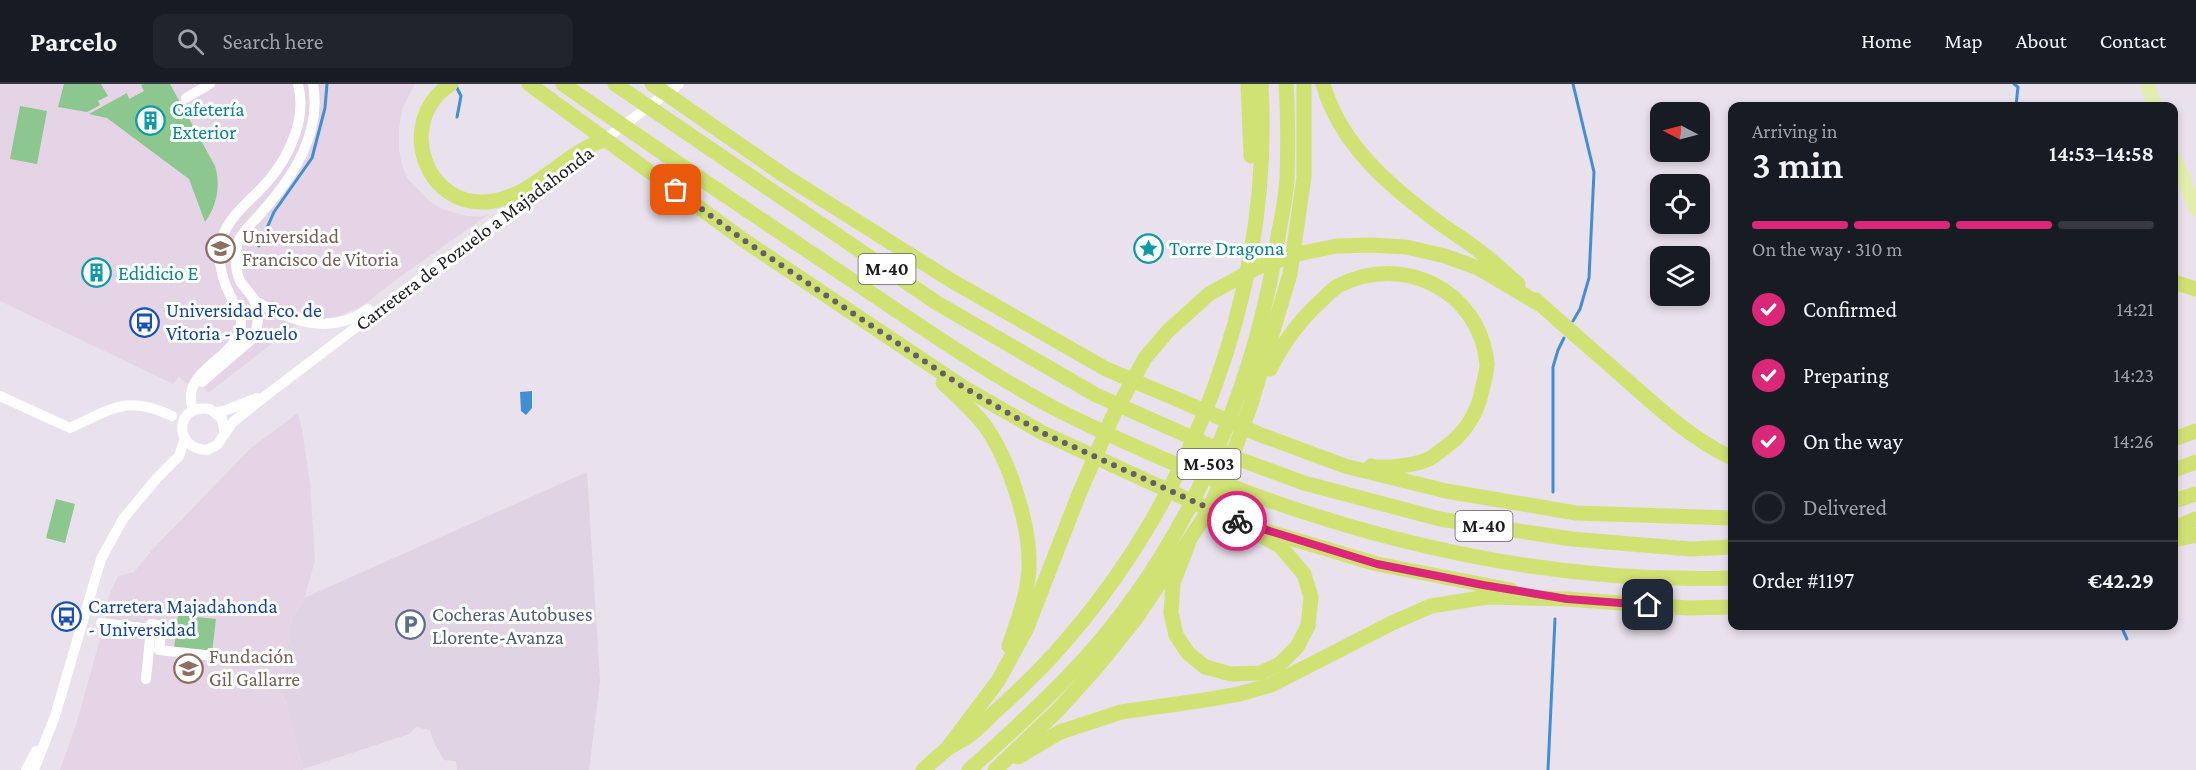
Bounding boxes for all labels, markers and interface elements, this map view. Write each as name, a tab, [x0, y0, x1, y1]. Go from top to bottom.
search box	[153, 14, 573, 68]
icon: search	[174, 25, 207, 58]
text: Parcelo	[30, 26, 117, 57]
text: Search here	[222, 29, 323, 54]
text: Home	[1861, 29, 1911, 53]
text: Map	[1944, 29, 1983, 53]
text: About	[2016, 29, 2067, 53]
text: Contact	[2100, 29, 2166, 53]
place label: Cafetería Exterior	[172, 98, 244, 143]
north arrow	[1650, 102, 1710, 162]
map controls	[1650, 102, 1710, 306]
building icon: Cafetería Exterior	[135, 104, 167, 136]
text: Arriving in	[1752, 120, 1837, 142]
street label: Carretera de Pozuelo a Majadahonda	[351, 141, 598, 335]
text: 14:53–14:58	[2049, 141, 2154, 166]
text: 3 min	[1752, 143, 1843, 186]
pin	[650, 164, 701, 215]
icon: bag	[659, 173, 692, 206]
button: locate	[1650, 174, 1710, 234]
place label: Universidad Francisco de Vitoria	[242, 225, 399, 270]
school or university icon: Universidad Francisco de Vitoria	[205, 232, 237, 264]
place icon: Torre Dragona	[1132, 232, 1164, 264]
place label: Torre Dragona	[1169, 237, 1284, 260]
text: On the way · 310 m	[1752, 238, 1902, 260]
button: layers	[1650, 246, 1710, 306]
road number: M-40	[858, 254, 916, 284]
building icon: Edidicio E	[81, 257, 113, 289]
place label: Edidicio E	[118, 262, 199, 284]
icon: check	[1752, 293, 1785, 326]
text: Confirmed	[1803, 297, 1897, 322]
text: 14:21	[2116, 298, 2154, 320]
place label: Universidad Fco. de Vitoria - Pozuelo	[166, 299, 322, 344]
bus stop icon: Universidad Fco. de Vitoria - Pozuelo	[129, 306, 161, 338]
icon: check	[1752, 359, 1785, 392]
text: Preparing	[1803, 363, 1889, 388]
text: 14:23	[2114, 364, 2154, 386]
icon: check	[1752, 425, 1785, 458]
text: On the way	[1803, 429, 1903, 454]
text: 14:26	[2113, 430, 2154, 452]
road number: M-503	[1178, 449, 1240, 479]
courier	[1207, 491, 1267, 551]
text: Delivered	[1803, 495, 1887, 520]
icon: bike	[1221, 505, 1254, 538]
road number: M-40	[1456, 511, 1512, 541]
text: Order #1197	[1752, 568, 1854, 593]
text: €42.29	[2088, 568, 2154, 593]
pin	[1622, 579, 1673, 630]
icon: home	[1631, 588, 1664, 621]
place label: Carretera Majadahonda - Universidad	[88, 595, 277, 640]
bus stop icon: Carretera Majadahonda - Universidad	[51, 601, 83, 633]
place label: Cocheras Autobuses Llorente-Avanza	[432, 603, 593, 648]
parking icon: Cocheras Autobuses Llorente-Avanza	[395, 609, 427, 641]
place label: Fundación Gil Gallarre	[209, 645, 300, 690]
school or university icon: Fundación Gil Gallarre	[172, 652, 204, 684]

